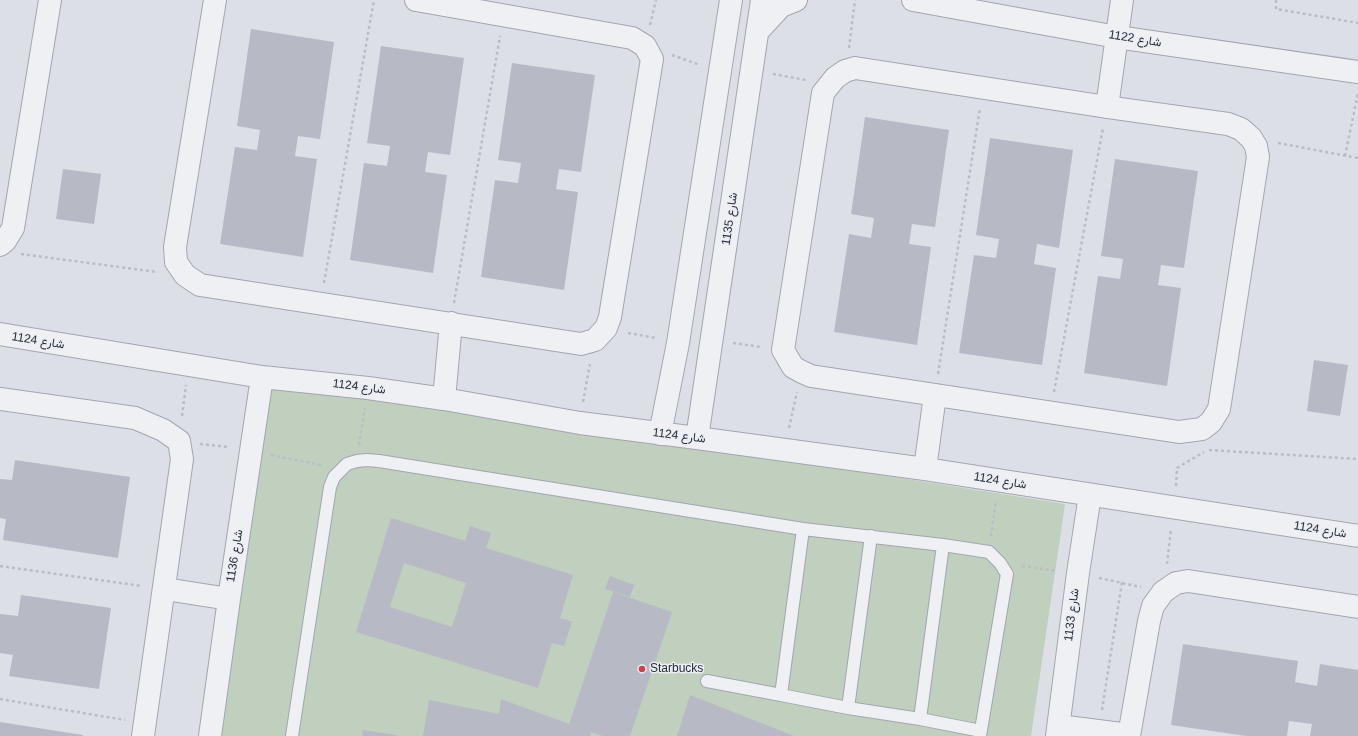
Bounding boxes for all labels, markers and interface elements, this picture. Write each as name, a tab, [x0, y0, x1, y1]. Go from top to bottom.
street label: شارع 1122	[1108, 28, 1162, 50]
street label: شارع 1135	[719, 192, 741, 246]
street label: شارع 1124	[11, 330, 65, 352]
street label: شارع 1124	[332, 377, 386, 397]
street label: شارع 1124	[652, 426, 706, 446]
street label: شارع 1124	[973, 470, 1027, 492]
street label: شارع 1124	[1293, 519, 1347, 541]
street label: شارع 1136	[224, 529, 246, 583]
street label: شارع 1133	[1062, 588, 1082, 642]
place label: Starbucks	[650, 662, 703, 676]
marker: Starbucks	[637, 664, 647, 674]

